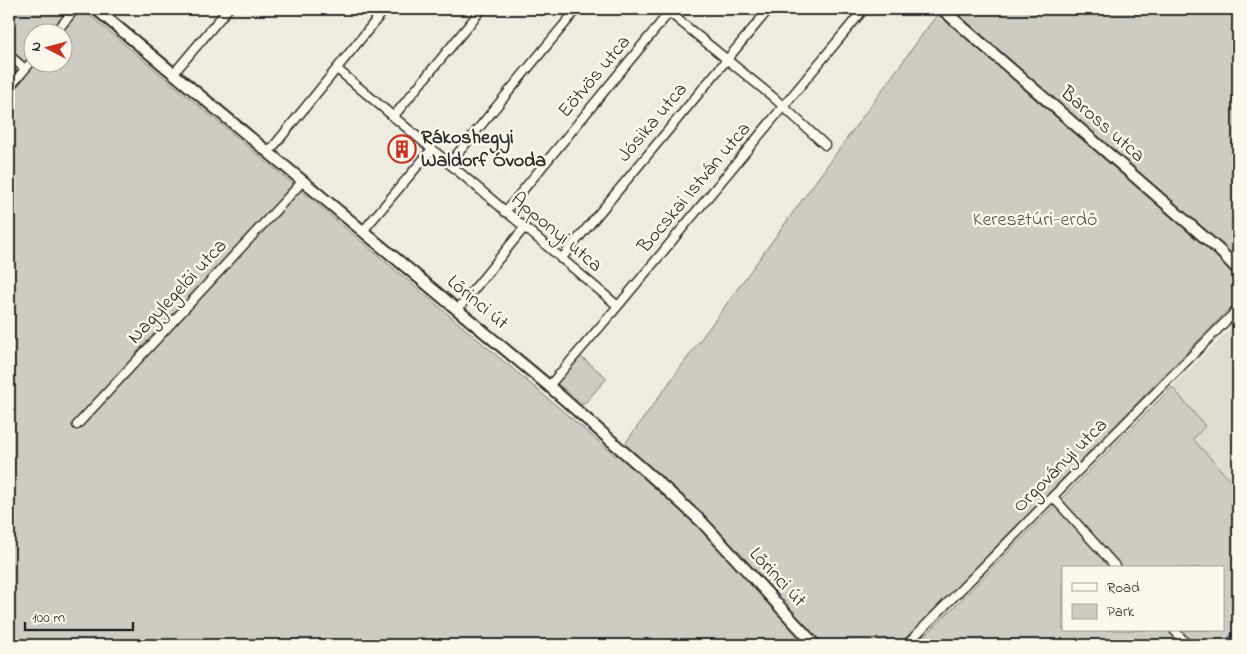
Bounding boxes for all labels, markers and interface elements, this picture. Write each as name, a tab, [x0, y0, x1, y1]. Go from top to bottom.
north arrow	[22, 22, 72, 72]
street label: Eötvös utca	[552, 29, 638, 125]
text: N	[26, 41, 47, 53]
street label: Jósika utca	[611, 77, 695, 169]
street label: Baross utca	[1052, 79, 1151, 170]
street label: Bocskai István utca	[631, 116, 759, 261]
place label: Rákoshegyi Waldorf Óvoda	[421, 124, 546, 176]
building icon: Rákoshegyi Waldorf Óvoda	[387, 134, 417, 164]
street label: Apponyi utca	[504, 186, 608, 280]
park label: Keresztúri-erdő	[973, 206, 1097, 235]
street label: Nagylegelői utca	[121, 233, 235, 352]
street label: Lőrinci út	[440, 268, 515, 338]
street label: Orgoványi utca	[1007, 412, 1116, 521]
street label: Lőrinci út	[741, 541, 813, 615]
legend	[1062, 566, 1224, 632]
text: Road	[1107, 577, 1140, 599]
scale bar	[25, 599, 132, 631]
text: Park	[1107, 601, 1135, 623]
text: 100 m	[32, 607, 65, 629]

